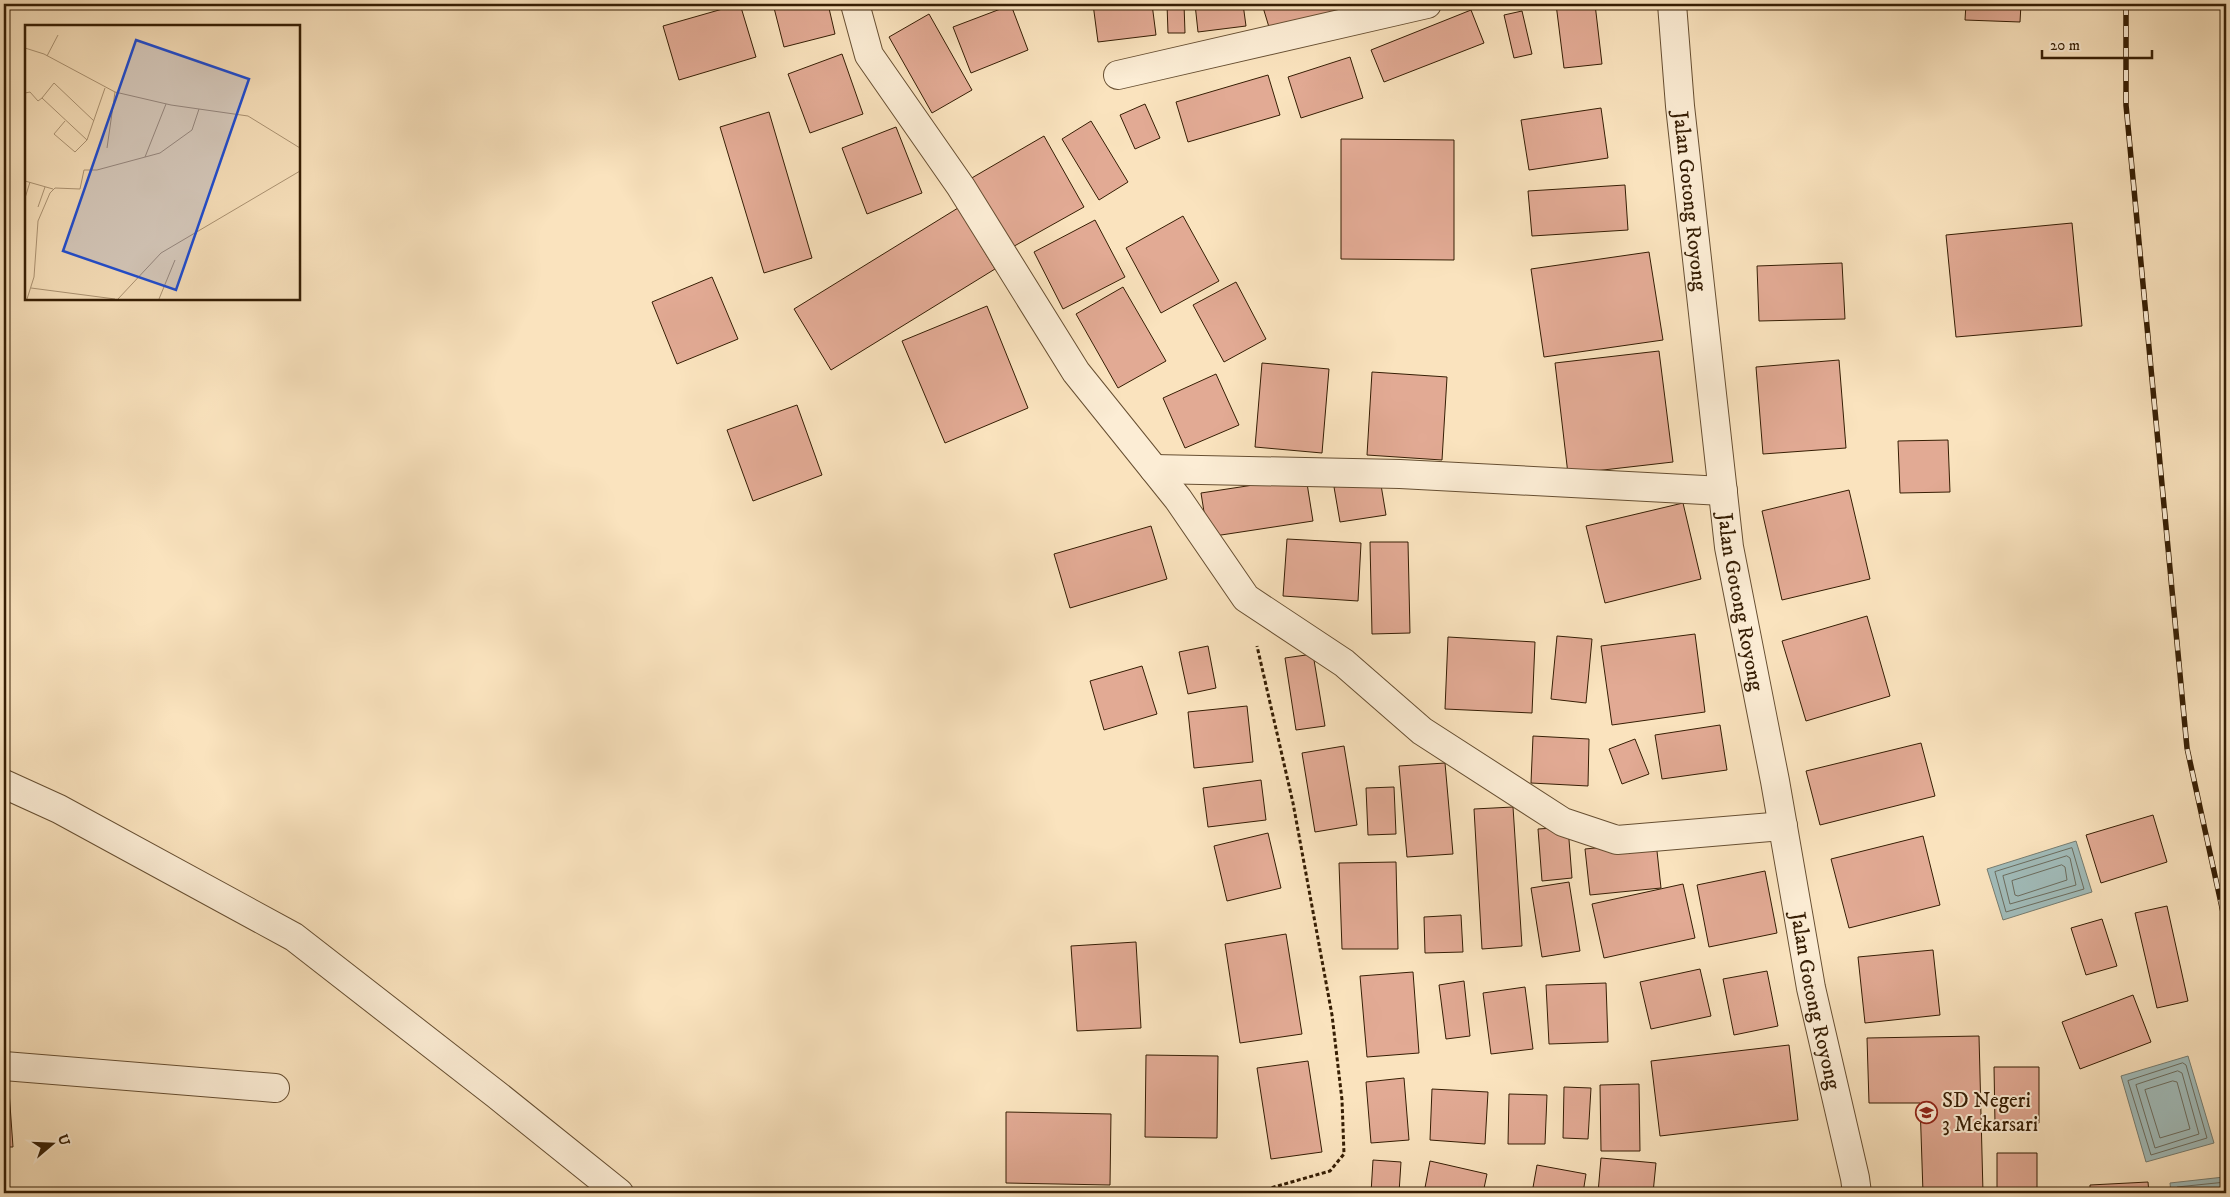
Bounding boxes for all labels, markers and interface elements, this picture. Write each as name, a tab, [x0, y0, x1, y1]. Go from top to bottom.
inset map	[25, 25, 300, 300]
scale bar	[2042, 28, 2152, 60]
text: 20 m	[2050, 36, 2080, 55]
street label: Jalan Gotong Royong	[1666, 108, 1713, 293]
street label: Jalan Gotong Royong	[1711, 510, 1769, 694]
street label: Jalan Gotong Royong	[1784, 908, 1846, 1093]
place label: SD Negeri 3 Mekarsari	[1942, 1088, 2038, 1138]
school or university icon: SD Negeri 3 Mekarsari	[1914, 1100, 1938, 1124]
north arrow	[28, 1120, 78, 1170]
text: U	[53, 1132, 74, 1148]

